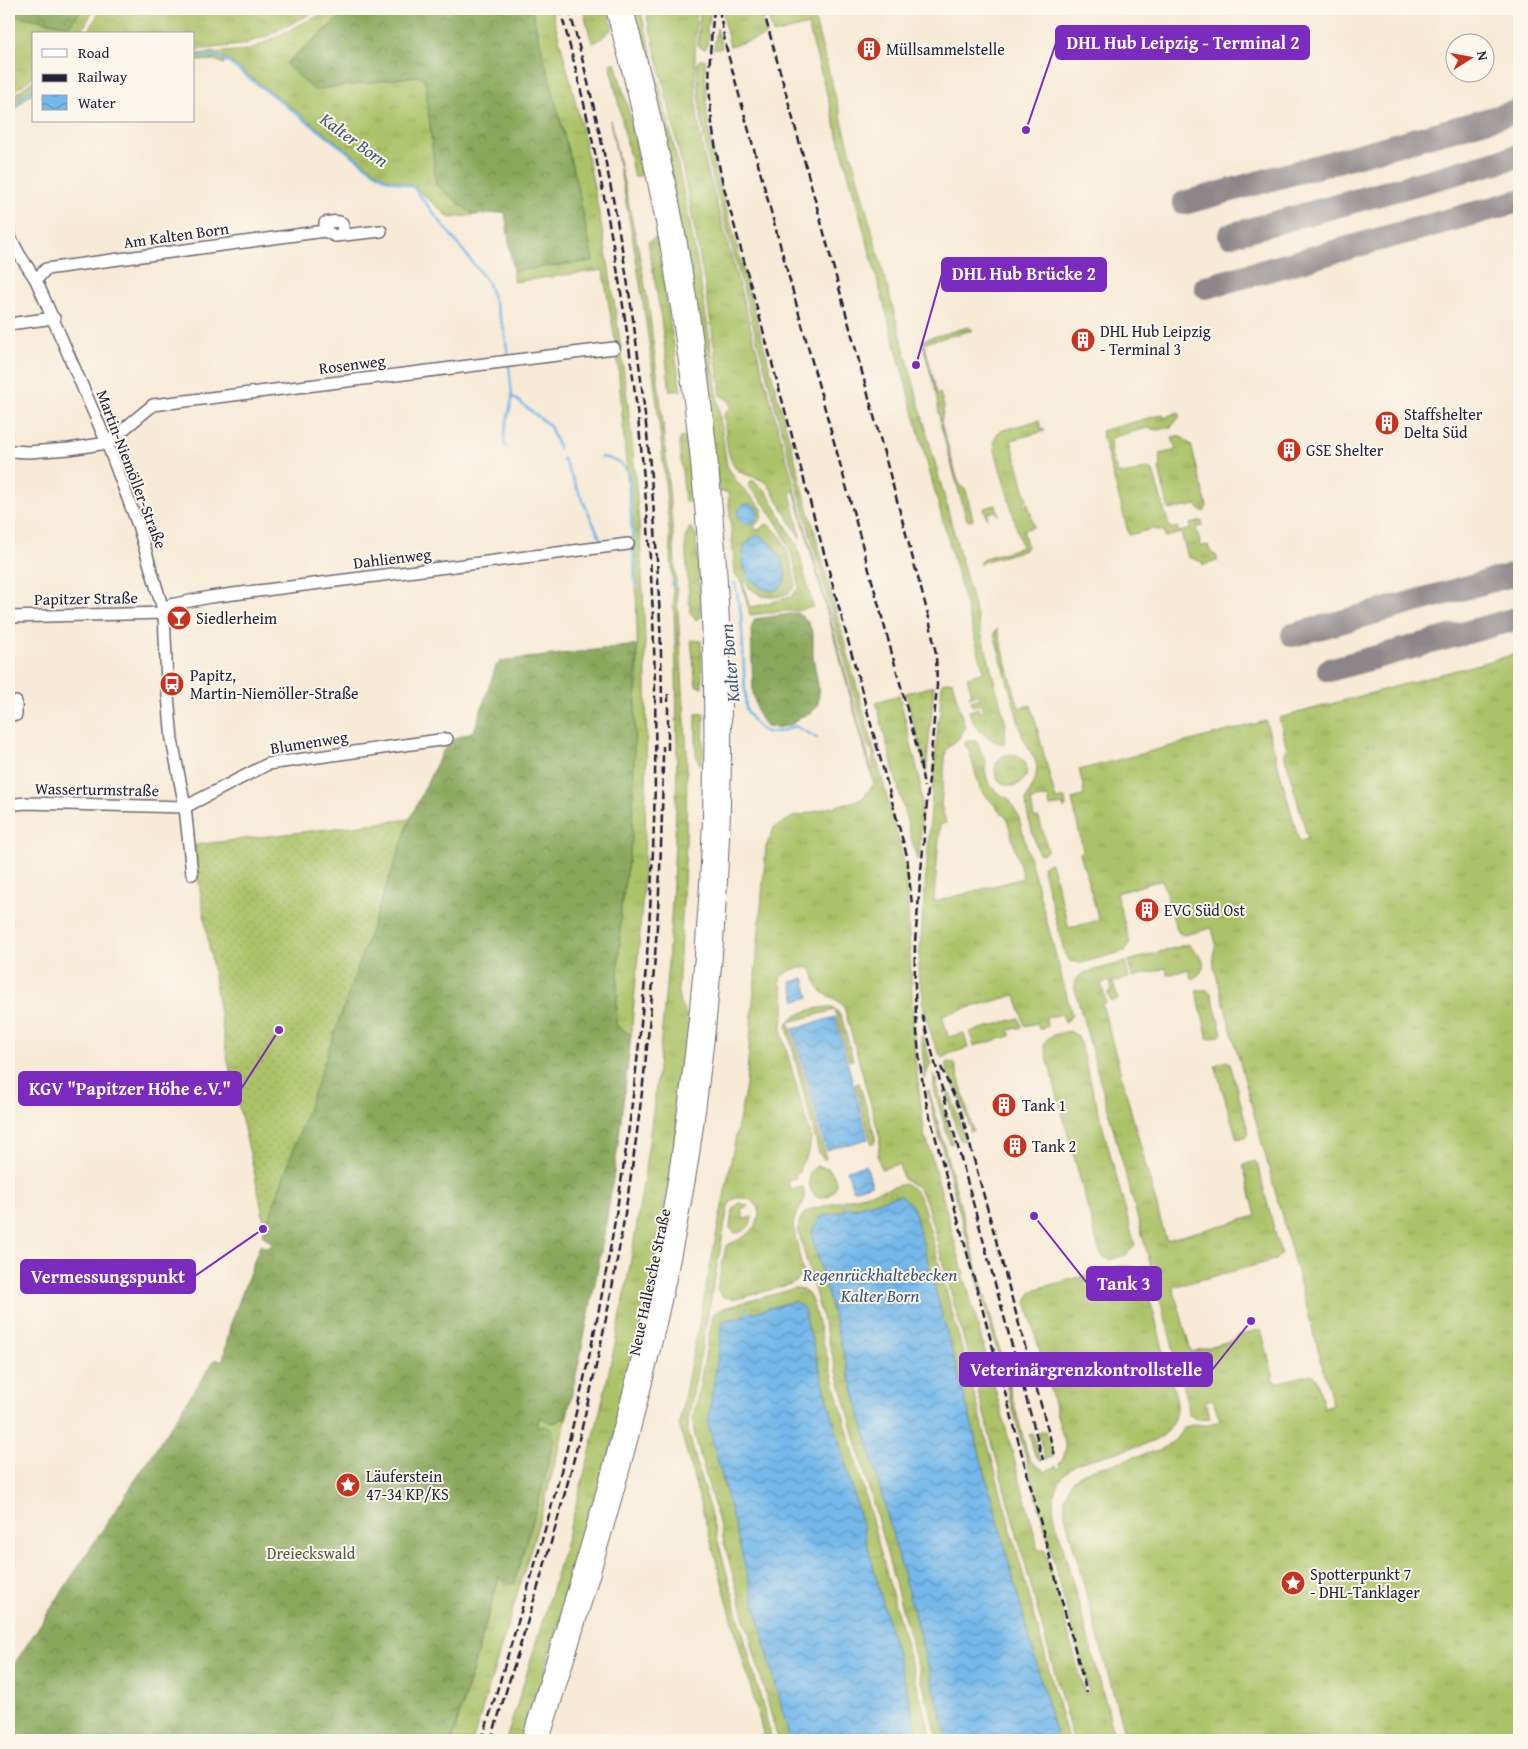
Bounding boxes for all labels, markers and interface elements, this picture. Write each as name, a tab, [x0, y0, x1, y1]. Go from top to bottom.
callout: DHL Hub Leipzig - Terminal 2	[1056, 26, 1309, 59]
text: DHL Hub Leipzig - Terminal 2	[1067, 29, 1300, 56]
legend	[32, 32, 195, 122]
north arrow	[1446, 32, 1496, 82]
building icon: Müllsammelstelle	[856, 36, 882, 62]
place label: Müllsammelstelle	[886, 37, 1005, 61]
text: Road	[78, 42, 109, 63]
text: N	[1472, 49, 1494, 63]
text: Railway	[78, 66, 128, 87]
text: Water	[78, 92, 116, 113]
water label: Kalter Born	[314, 105, 394, 174]
street label: Am Kalten Born	[122, 216, 230, 254]
callout: DHL Hub Brücke 2	[942, 258, 1106, 291]
text: DHL Hub Brücke 2	[952, 260, 1096, 287]
place label: DHL Hub Leipzig - Terminal 3	[1100, 319, 1211, 361]
building icon: DHL Hub Leipzig - Terminal 3	[1070, 327, 1096, 353]
street label: Rosenweg	[317, 348, 387, 380]
street label: Martin-Niemöller-Straße	[91, 386, 173, 552]
place label: Staffshelter Delta Süd	[1404, 402, 1483, 444]
building icon: Staffshelter Delta Süd	[1374, 410, 1400, 436]
building icon: GSE Shelter	[1276, 437, 1302, 463]
place label: GSE Shelter	[1306, 438, 1384, 462]
street label: Dahlienweg	[352, 541, 432, 575]
street label: Papitzer Straße	[34, 585, 138, 611]
bar icon: Siedlerheim	[166, 605, 192, 631]
place label: Siedlerheim	[196, 606, 277, 630]
water label: Kalter Born	[713, 623, 746, 704]
place label: Papitz, Martin-Niemöller-Straße	[190, 663, 359, 705]
bus stop icon: Papitz, Martin-Niemöller-Straße	[159, 671, 185, 697]
street label: Blumenweg	[268, 724, 350, 760]
street label: Wasserturmstraße	[35, 776, 159, 802]
building icon: EVG Süd Ost	[1134, 897, 1160, 923]
place label: EVG Süd Ost	[1164, 898, 1246, 922]
callout: KGV "Papitzer Höhe e.V."	[19, 1072, 241, 1105]
text: KGV "Papitzer Höhe e.V."	[29, 1075, 231, 1102]
building icon: Tank 1	[991, 1092, 1017, 1118]
place label: Tank 1	[1022, 1093, 1066, 1117]
building icon: Tank 2	[1002, 1133, 1028, 1159]
place label: Tank 2	[1032, 1134, 1076, 1158]
street label: Neue Hallesche Straße	[622, 1206, 676, 1358]
callout: Vermessungspunkt	[21, 1260, 195, 1293]
water label: Regenrückhaltebecken Kalter Born	[802, 1261, 957, 1309]
text: Vermessungspunkt	[31, 1263, 185, 1290]
callout: Tank 3	[1087, 1267, 1161, 1300]
text: Tank 3	[1097, 1270, 1151, 1297]
callout: Veterinärgrenzkontrollstelle	[960, 1353, 1212, 1386]
text: Veterinärgrenzkontrollstelle	[970, 1356, 1202, 1383]
place label: Läuferstein 47-34 KP/KS	[366, 1464, 449, 1506]
place icon: Läuferstein 47-34 KP/KS	[335, 1472, 361, 1498]
park label: Dreieckswald	[267, 1541, 356, 1565]
place label: Spotterpunkt 7 - DHL-Tanklager	[1310, 1562, 1420, 1604]
place icon: Spotterpunkt 7 - DHL-Tanklager	[1280, 1570, 1306, 1596]

